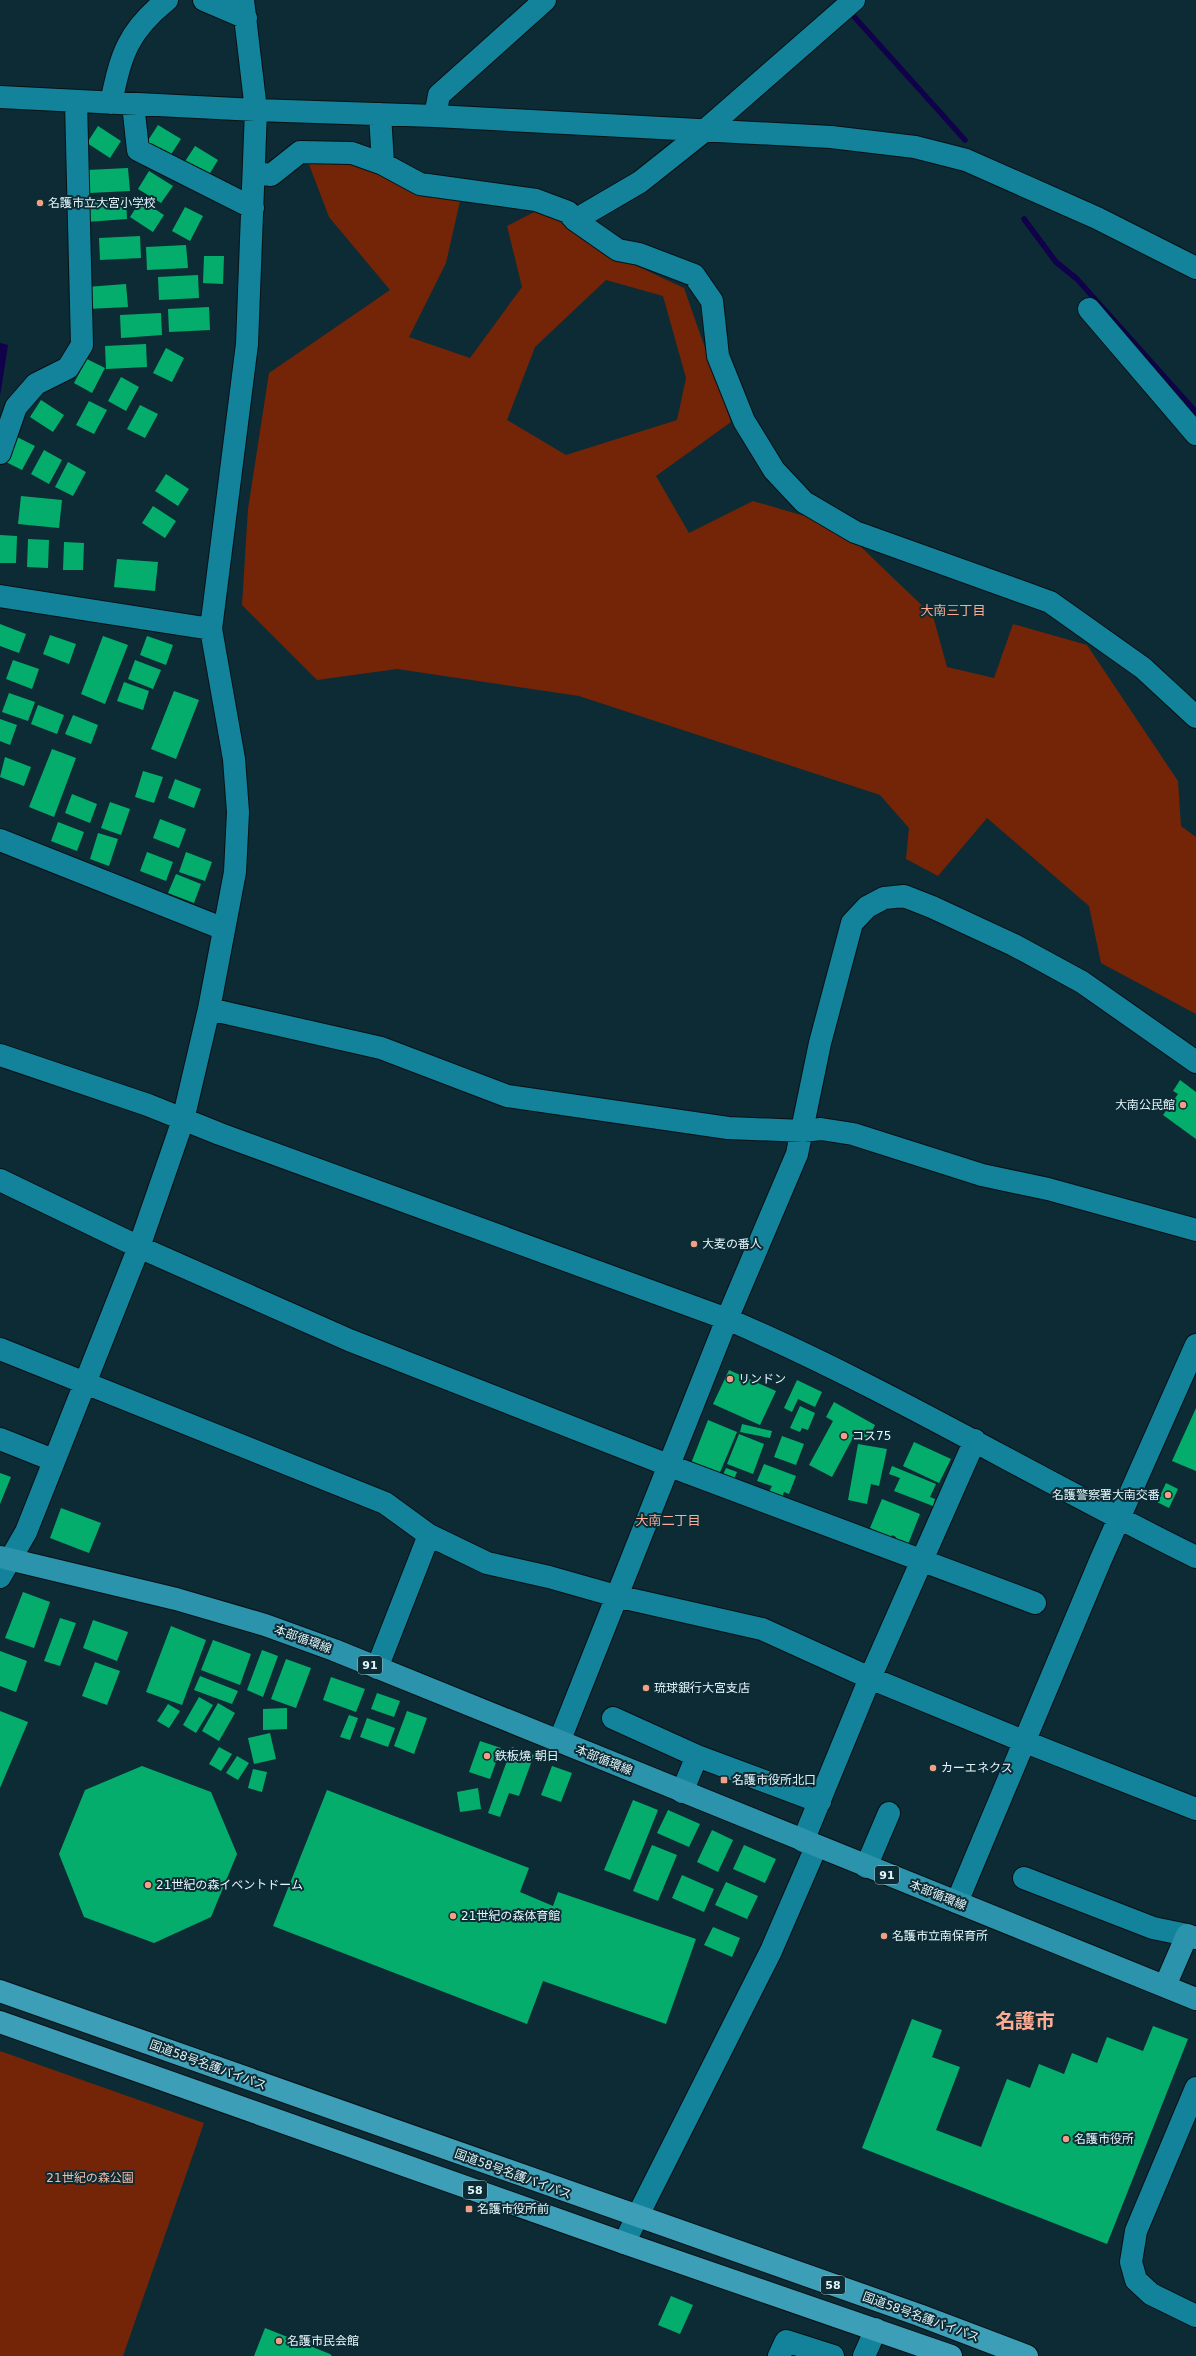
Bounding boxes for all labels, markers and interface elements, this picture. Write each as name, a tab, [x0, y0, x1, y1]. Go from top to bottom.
place label: 名護市立大宮小学校	[48, 196, 156, 210]
marker: 名護市立大宮小学校	[35, 198, 45, 208]
district label: 大南三丁目	[920, 603, 986, 618]
place label: 大南公民館	[1115, 1098, 1175, 1112]
marker: 大南公民館	[1178, 1100, 1188, 1110]
place label: 大麦の番人	[702, 1237, 762, 1251]
marker: 大麦の番人	[689, 1239, 699, 1249]
place label: リンドン	[738, 1372, 786, 1386]
marker: リンドン	[725, 1374, 735, 1384]
place label: コス75	[852, 1429, 891, 1443]
marker: コス75	[839, 1431, 849, 1441]
place label: 名護警察署大南交番	[1052, 1488, 1160, 1502]
marker: 名護警察署大南交番	[1163, 1490, 1173, 1500]
district label: 大南二丁目	[635, 1513, 701, 1528]
street label: 本部循環線	[272, 1622, 334, 1656]
road number: 91	[358, 1656, 382, 1674]
place label: 琉球銀行大宮支店	[654, 1681, 750, 1695]
marker: 琉球銀行大宮支店	[641, 1683, 651, 1693]
street label: 本部循環線	[574, 1742, 634, 1778]
place label: 鉄板燒 朝日	[495, 1749, 559, 1763]
marker: 鉄板燒 朝日	[482, 1751, 492, 1761]
place label: カーエネクス	[941, 1761, 1013, 1775]
marker: カーエネクス	[928, 1763, 938, 1773]
place label: 名護市役所北口	[732, 1773, 816, 1787]
marker: 名護市役所北口	[719, 1775, 729, 1785]
road number: 91	[875, 1866, 899, 1884]
street label: 本部循環線	[908, 1877, 968, 1913]
place label: 21世紀の森イベントドーム	[156, 1878, 303, 1892]
marker: 21世紀の森イベントドーム	[143, 1880, 153, 1890]
place label: 21世紀の森体育館	[461, 1909, 560, 1923]
marker: 21世紀の森体育館	[448, 1911, 458, 1921]
place label: 名護市立南保育所	[892, 1929, 988, 1943]
marker: 名護市立南保育所	[879, 1931, 889, 1941]
district label: 名護市	[995, 2009, 1055, 2033]
street label: 国道58号名護バイパス	[148, 2037, 268, 2093]
place label: 名護市役所	[1074, 2132, 1134, 2146]
marker: 名護市役所	[1061, 2134, 1071, 2144]
street label: 国道58号名護バイパス	[453, 2146, 573, 2202]
park label: 21世紀の森公園	[46, 2171, 134, 2185]
road number: 58	[463, 2181, 487, 2199]
place label: 名護市役所前	[477, 2202, 549, 2216]
marker: 名護市役所前	[464, 2204, 474, 2214]
road number: 58	[821, 2276, 845, 2294]
street label: 国道58号名護バイパス	[861, 2289, 981, 2345]
place label: 名護市民会館	[287, 2334, 359, 2348]
marker: 名護市民会館	[274, 2336, 284, 2346]

